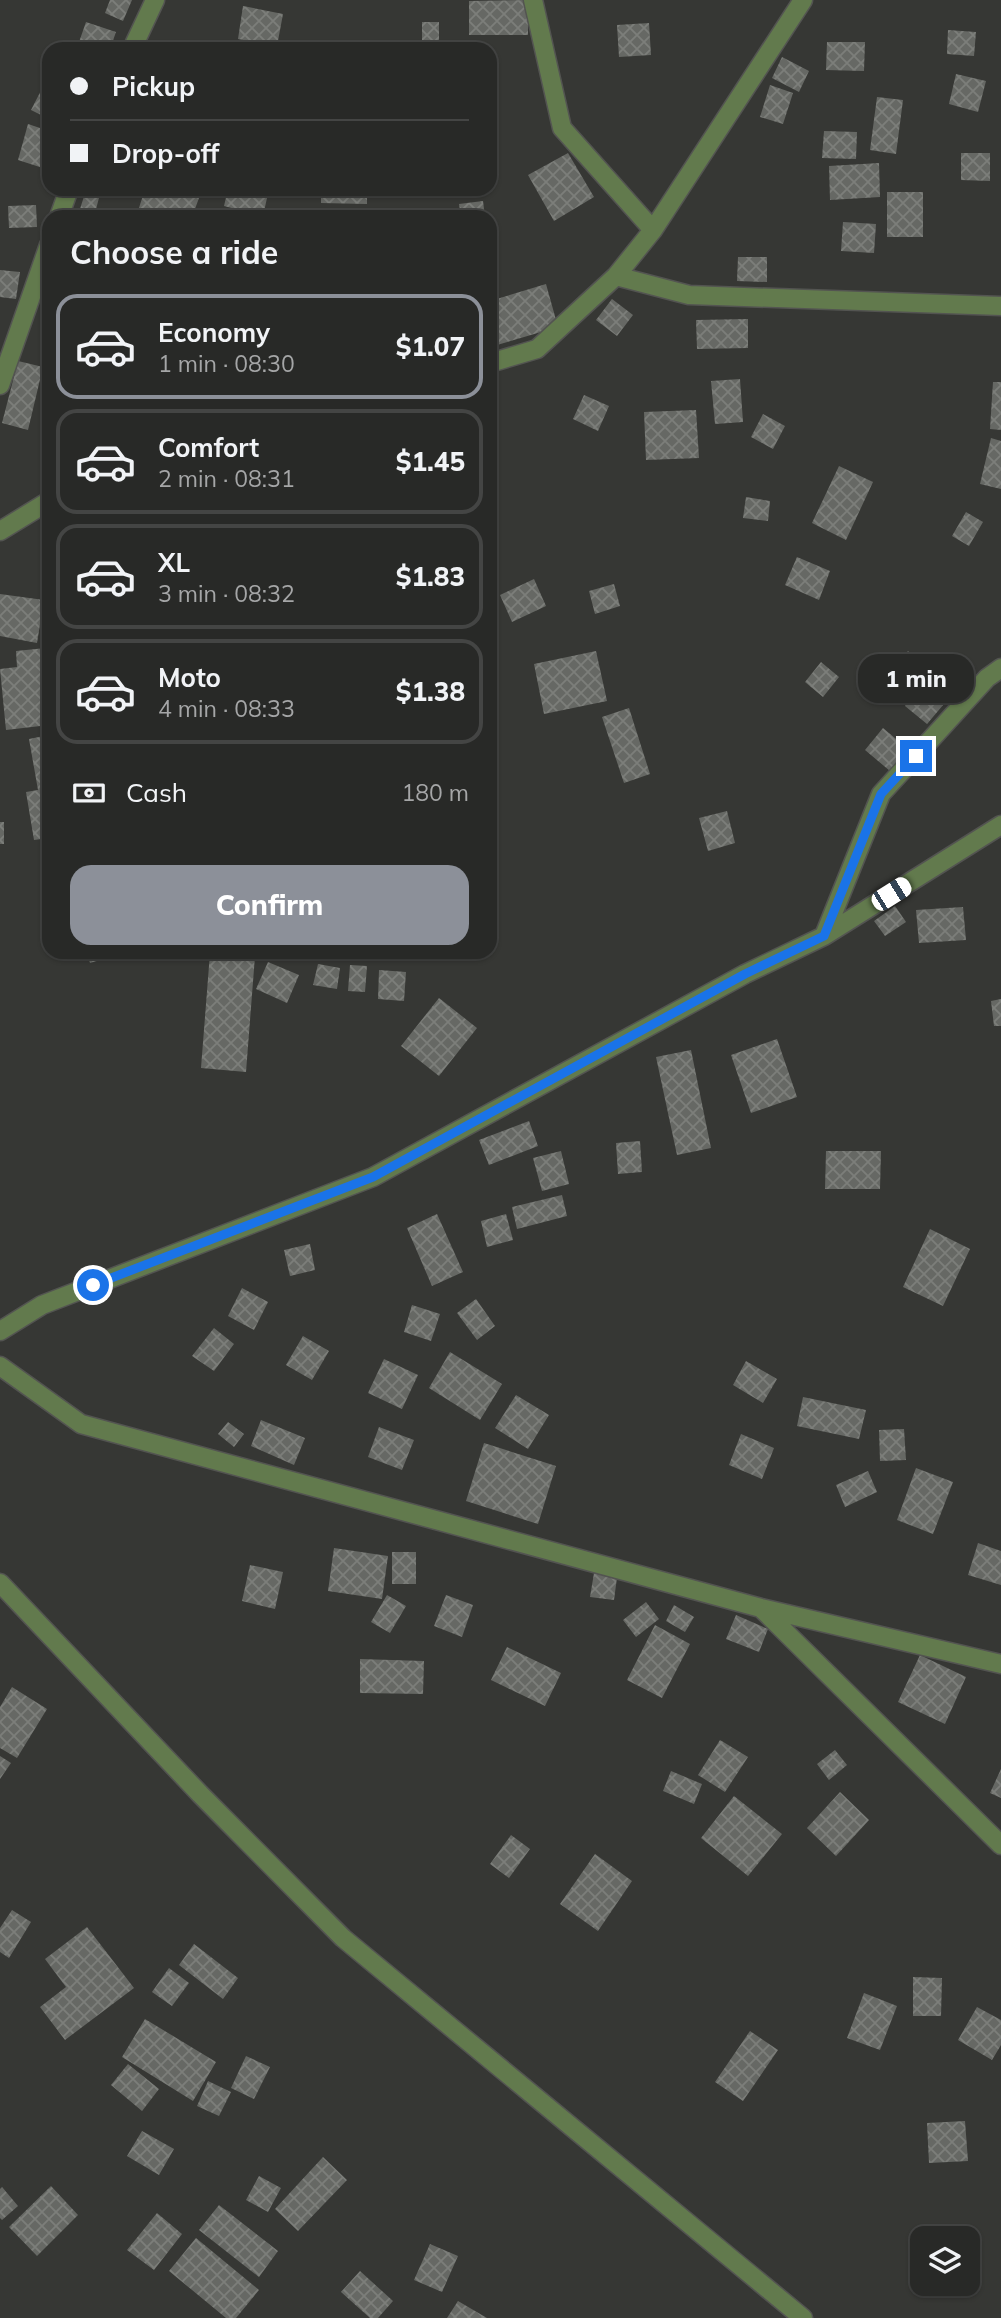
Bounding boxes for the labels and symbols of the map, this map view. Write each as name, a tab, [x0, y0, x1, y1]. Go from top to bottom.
callout: 1 min	[858, 654, 974, 704]
route end	[900, 740, 932, 772]
car	[868, 874, 915, 914]
route start	[77, 1269, 109, 1301]

